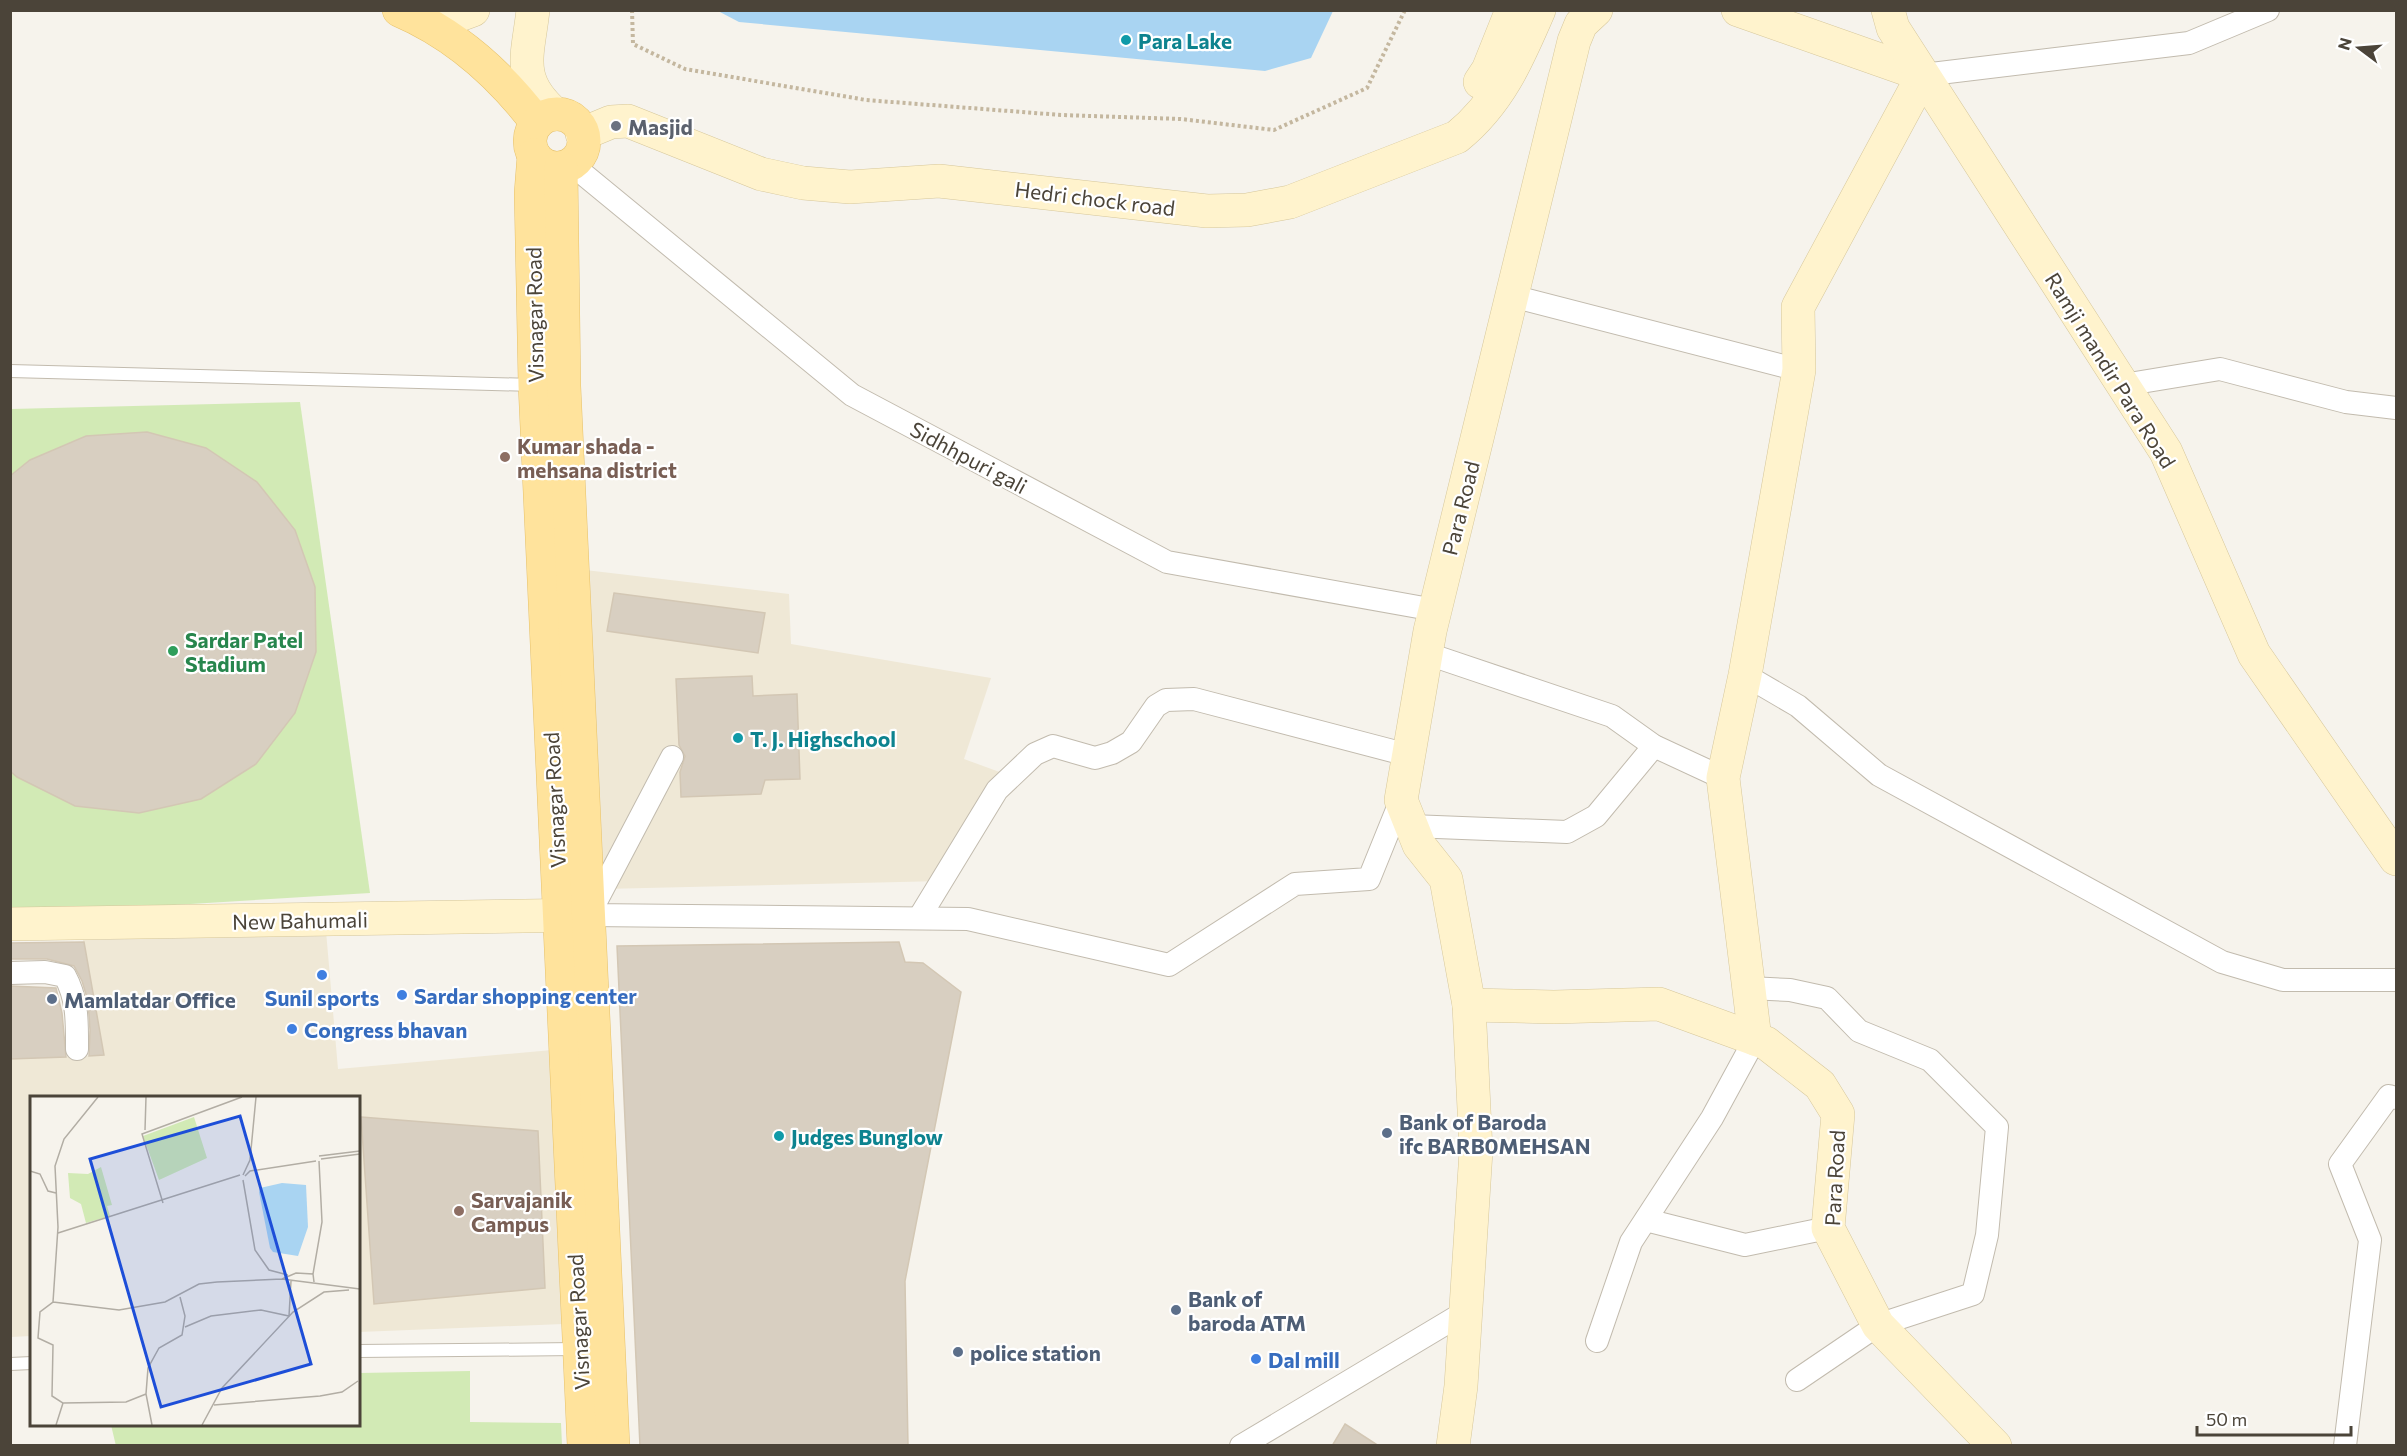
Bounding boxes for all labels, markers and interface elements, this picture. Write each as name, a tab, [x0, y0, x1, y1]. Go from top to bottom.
north arrow	[2329, 18, 2389, 78]
place label: Para Lake	[1138, 28, 1232, 53]
marker: Para Lake	[1119, 33, 1133, 47]
text: N	[2333, 35, 2355, 52]
place label: Masjid	[628, 114, 693, 139]
marker: Masjid	[609, 119, 623, 133]
street label: Hedri chock road	[1013, 176, 1177, 220]
street label: Visnagar Road	[520, 247, 548, 383]
street label: Ramji mandir Para Road	[2041, 268, 2181, 472]
street label: Sidhhpuri gali	[906, 416, 1032, 498]
place label: Kumar shada - mehsana district	[517, 433, 677, 482]
marker: Kumar shada - mehsana district	[498, 450, 512, 464]
street label: Para Road	[1436, 458, 1484, 558]
place label: Sardar Patel Stadium	[185, 627, 303, 676]
marker: Sardar Patel Stadium	[166, 644, 180, 658]
place label: T. J. Highschool	[750, 726, 896, 751]
street label: Visnagar Road	[538, 731, 570, 869]
marker: T. J. Highschool	[731, 731, 745, 745]
street label: New Bahumali	[232, 906, 368, 934]
marker: Sunil sports	[315, 968, 329, 982]
place label: Sardar shopping center	[414, 983, 637, 1008]
place label: Sunil sports	[265, 985, 379, 1010]
place label: Mamlatdar Office	[64, 987, 236, 1012]
marker: Sardar shopping center	[395, 988, 409, 1002]
marker: Mamlatdar Office	[45, 992, 59, 1006]
place label: Congress bhavan	[304, 1017, 467, 1042]
marker: Congress bhavan	[285, 1022, 299, 1036]
inset map	[30, 1096, 360, 1426]
place label: Bank of Baroda ifc BARB0MEHSAN	[1399, 1109, 1590, 1158]
place label: Judges Bunglow	[791, 1124, 944, 1149]
marker: Bank of Baroda ifc BARB0MEHSAN	[1380, 1126, 1394, 1140]
marker: Judges Bunglow	[772, 1129, 786, 1143]
street label: Para Road	[1819, 1129, 1849, 1227]
place label: Sarvajanik Campus	[471, 1187, 573, 1236]
marker: Sarvajanik Campus	[452, 1204, 466, 1218]
street label: Visnagar Road	[562, 1253, 594, 1391]
place label: Bank of baroda ATM	[1188, 1286, 1306, 1335]
marker: Bank of baroda ATM	[1169, 1303, 1183, 1317]
place label: police station	[970, 1340, 1101, 1365]
marker: police station	[951, 1345, 965, 1359]
place label: Dal mill	[1268, 1347, 1340, 1372]
marker: Dal mill	[1249, 1352, 1263, 1366]
scale bar	[2197, 1399, 2352, 1437]
text: 50 m	[2206, 1408, 2247, 1430]

